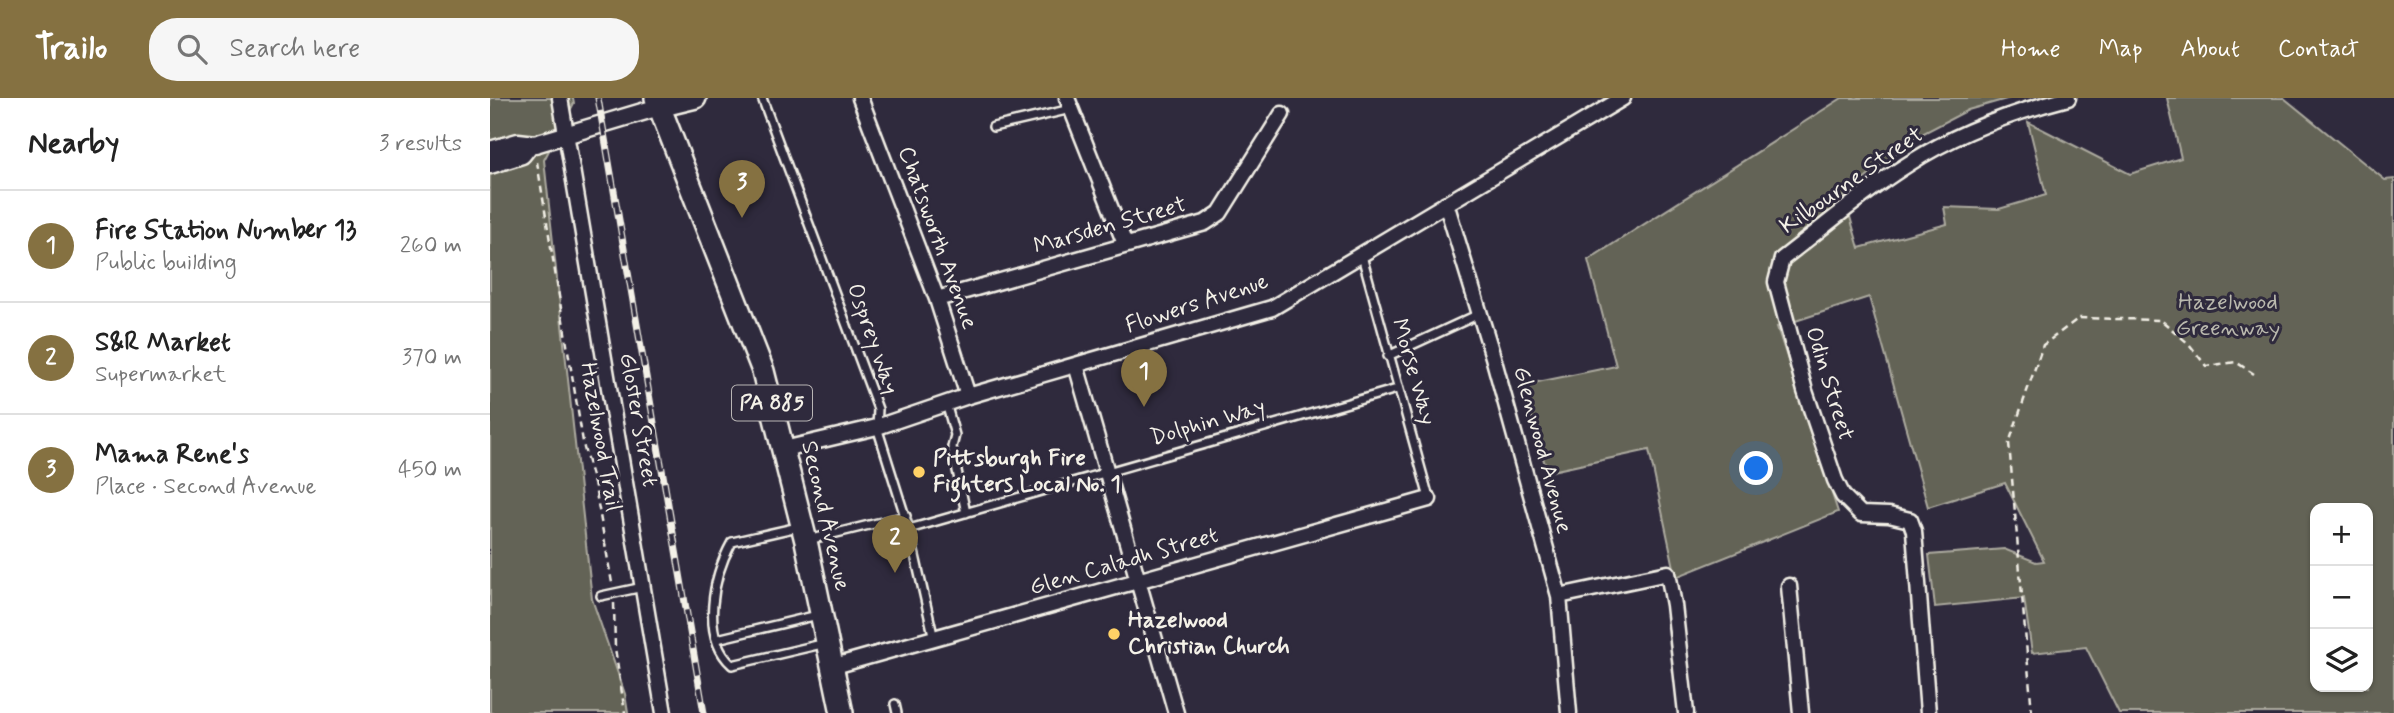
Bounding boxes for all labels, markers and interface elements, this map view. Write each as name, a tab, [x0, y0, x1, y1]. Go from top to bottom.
search box	[149, 18, 639, 81]
text: Trailo	[35, 27, 107, 71]
icon: search	[173, 30, 211, 68]
text: Search here	[229, 32, 360, 66]
text: Home	[2001, 34, 2061, 65]
text: Map	[2099, 34, 2143, 65]
text: About	[2181, 34, 2240, 65]
text: Contact	[2278, 34, 2359, 65]
street label: Kilbourne Street	[1774, 120, 1930, 242]
text: Nearby	[28, 124, 119, 163]
text: 3 results	[379, 129, 462, 159]
street label: Chatsworth Avenue	[890, 142, 984, 334]
pin: 3	[719, 160, 765, 218]
street label: Marsden Street	[1030, 190, 1190, 262]
text: Fire Station Number 13	[95, 214, 357, 248]
text: 1	[46, 231, 56, 261]
text: 260 m	[400, 231, 462, 261]
text: Public building	[95, 248, 237, 278]
street label: Flowers Avenue	[1122, 267, 1273, 341]
street label: Osprey Way	[839, 279, 905, 399]
park label: Hazelwood Greenway	[2176, 288, 2280, 344]
street label: Morse Way	[1383, 315, 1443, 429]
street label: Odin Street	[1797, 323, 1861, 445]
text: S&R Market	[95, 326, 231, 360]
text: 2	[45, 343, 57, 373]
text: 370 m	[402, 343, 462, 373]
pin: 1	[1121, 349, 1167, 407]
street label: Gloster Street	[611, 351, 665, 489]
text: Supermarket	[95, 360, 226, 390]
street label: Hazelwood Trail	[572, 360, 628, 514]
street label: Glenwood Avenue	[1505, 363, 1579, 537]
road number: PA 885	[732, 386, 812, 420]
street label: Dolphin Way	[1147, 392, 1269, 454]
text: Mama Rene's	[95, 438, 249, 472]
street label: Second Avenue	[793, 438, 857, 594]
place label: Pittsburgh Fire Fighters Local No. 1	[933, 444, 1121, 503]
your location	[1739, 451, 1773, 485]
text: 3	[46, 455, 56, 485]
text: 450 m	[398, 455, 462, 485]
marker: Pittsburgh Fire Fighters Local No. 1	[911, 464, 927, 480]
text: Place · Second Avenue	[95, 472, 316, 502]
map controls	[2310, 503, 2373, 692]
button: +	[2310, 503, 2373, 566]
pin: 2	[872, 515, 918, 573]
street label: Glen Caladh Street	[1026, 521, 1222, 603]
button: −	[2310, 566, 2373, 629]
place label: Hazelwood Christian Church	[1128, 606, 1290, 662]
marker: Hazelwood Christian Church	[1106, 626, 1122, 642]
button: layers	[2310, 629, 2373, 692]

